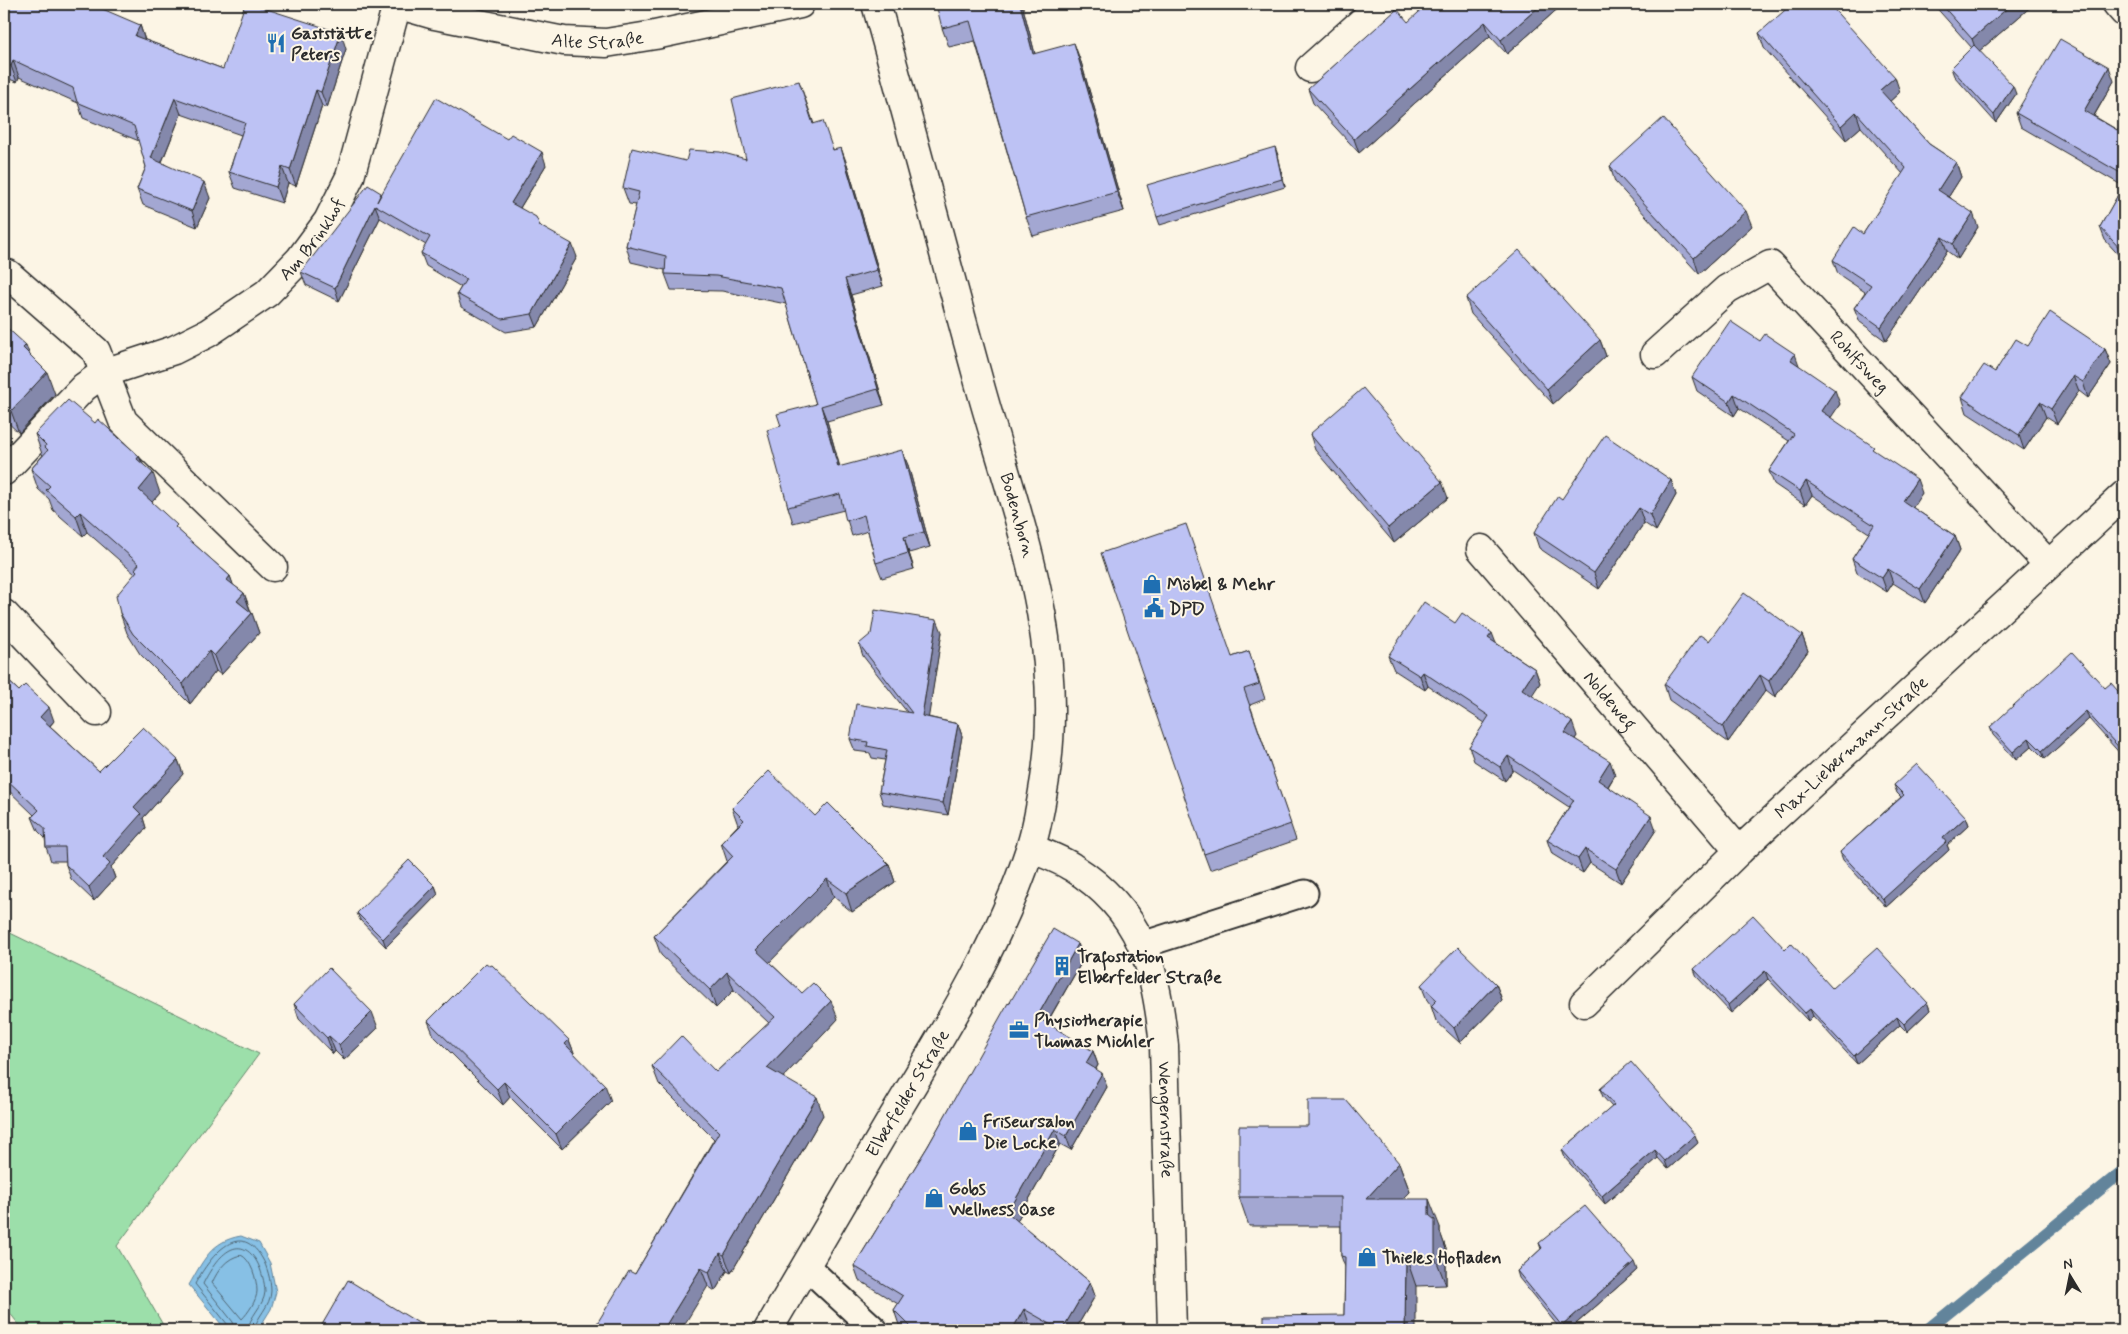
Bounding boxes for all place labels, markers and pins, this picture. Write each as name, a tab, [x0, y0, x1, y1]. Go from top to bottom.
place label: Gaststätte Peters	[291, 22, 373, 67]
restaurant icon: Gaststätte Peters	[265, 32, 287, 54]
shop icon: Möbel & Mehr	[1141, 573, 1163, 595]
place label: Möbel & Mehr	[1167, 573, 1275, 597]
public building icon: DPD	[1143, 597, 1165, 619]
place label: DPD	[1169, 597, 1205, 621]
place label: Trafostation Elberfelder Straße	[1077, 945, 1222, 990]
building icon: Trafostation Elberfelder Straße	[1051, 955, 1073, 977]
place label: Physiotherapie Thomas Michler	[1034, 1009, 1155, 1054]
office icon: Physiotherapie Thomas Michler	[1008, 1019, 1030, 1041]
place label: Friseursalon Die Locke	[983, 1110, 1075, 1155]
shop icon: Friseursalon Die Locke	[957, 1120, 979, 1142]
place label: Gobs Wellness Oase	[948, 1177, 1055, 1222]
shop icon: Gobs Wellness Oase	[923, 1187, 945, 1209]
shop icon: Thieles Hofladen	[1356, 1246, 1378, 1268]
place label: Thieles Hofladen	[1382, 1246, 1502, 1270]

